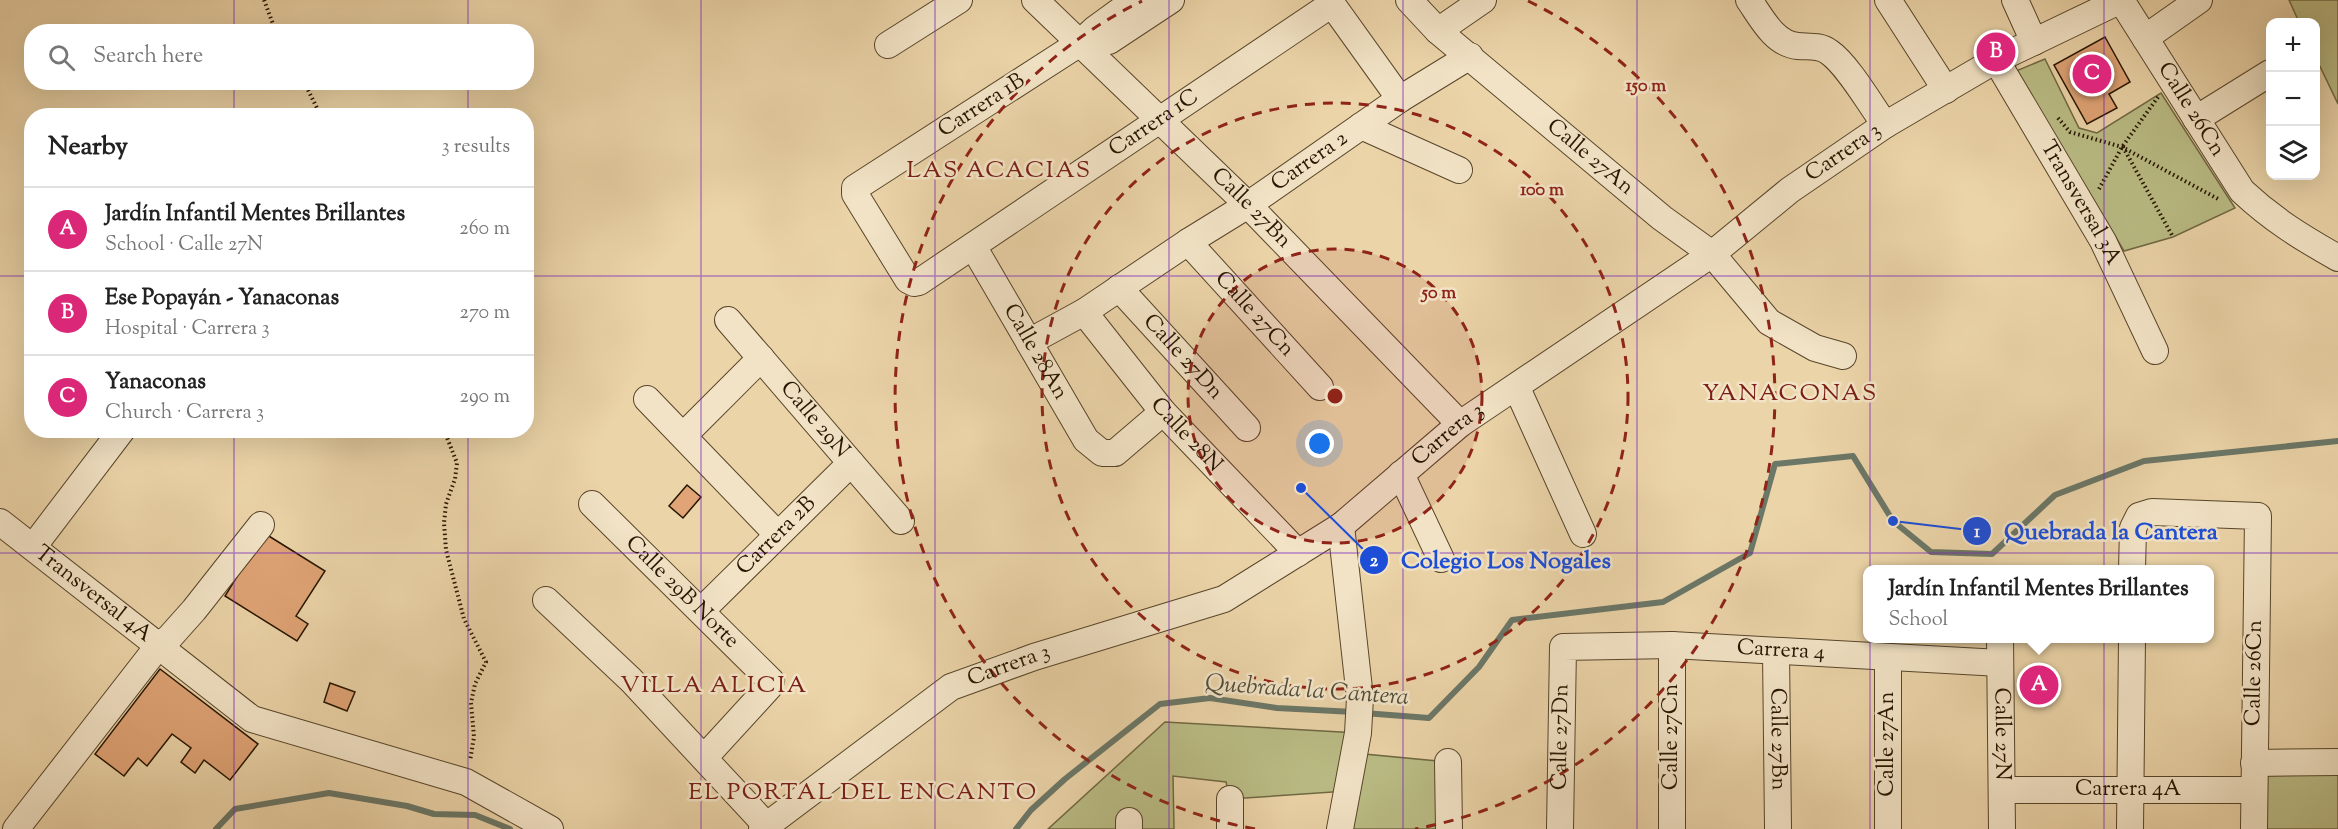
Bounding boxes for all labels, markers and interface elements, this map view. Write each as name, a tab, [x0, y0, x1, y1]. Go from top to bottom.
map controls	[2266, 18, 2320, 180]
button: +	[2266, 18, 2320, 72]
search box	[24, 24, 534, 90]
pin: B	[1976, 29, 2016, 74]
icon: search	[45, 41, 78, 74]
text: Search here	[93, 41, 203, 73]
pin: C	[2072, 52, 2112, 97]
street label: Calle 26Cn	[2149, 56, 2233, 163]
street label: Carrera 1B	[932, 66, 1032, 146]
button: −	[2266, 72, 2320, 126]
text: 150 m	[1626, 74, 1666, 100]
street label: Carrera 1C	[1103, 82, 1206, 166]
street label: Calle 27An	[1539, 112, 1640, 204]
street label: Carrera 3	[1799, 116, 1888, 191]
street label: Carrera 2	[1265, 124, 1355, 200]
button: layers	[2266, 126, 2320, 180]
text: Nearby	[48, 129, 128, 166]
text: 3 results	[441, 133, 510, 162]
street label: Transversal 3A	[2031, 135, 2128, 271]
district label: LAS ACACIAS	[906, 154, 1092, 188]
street label: Calle 27Bn	[1203, 161, 1298, 256]
text: 100 m	[1520, 178, 1564, 204]
text: Jardín Infantil Mentes Brillantes	[105, 199, 405, 231]
text: A	[59, 215, 76, 244]
text: 260 m	[459, 215, 510, 244]
text: School · Calle 27N	[105, 231, 263, 260]
street label: Calle 27Cn	[1206, 264, 1302, 365]
text: 50 m	[1420, 281, 1456, 307]
text: Ese Popayán - Yanaconas	[105, 283, 339, 315]
street label: Calle 28An	[994, 298, 1076, 406]
text: B	[61, 299, 74, 328]
text: 270 m	[460, 299, 510, 328]
street label: Calle 27Dn	[1135, 307, 1230, 407]
text: Hospital · Carrera 3	[105, 315, 270, 344]
text: Yanaconas	[105, 367, 206, 399]
street label: Calle 29N	[772, 374, 857, 466]
district label: YANACONAS	[1702, 377, 1878, 411]
text: C	[59, 383, 76, 412]
text: 290 m	[460, 383, 510, 412]
centre of rings	[1325, 386, 1345, 406]
street label: Calle 28N	[1142, 391, 1229, 480]
street label: Carrera 3	[1405, 396, 1491, 475]
text: Church · Carrera 3	[105, 399, 264, 428]
your location	[1305, 429, 1334, 458]
street label: Carrera 2B	[729, 489, 824, 583]
callout: Quebrada la Cantera	[1962, 510, 2230, 552]
text: Quebrada la Cantera	[2004, 516, 2219, 550]
text: 1	[1974, 520, 1981, 546]
street label: Calle 29B Norte	[617, 529, 746, 657]
street label: Transversal 4A	[27, 538, 159, 651]
callout: Colegio Los Nogales	[1359, 539, 1623, 581]
text: Colegio Los Nogales	[1401, 545, 1611, 579]
text: 2	[1370, 549, 1379, 575]
popup	[1863, 565, 2214, 643]
text: Jardín Infantil Mentes Brillantes	[1888, 574, 2189, 606]
text: School	[1888, 606, 1948, 635]
street label: Calle 26Cn	[2238, 620, 2272, 726]
street label: Carrera 4	[1736, 633, 1826, 669]
street label: Carrera 3	[963, 637, 1054, 696]
pin: A	[2020, 662, 2058, 708]
water label: Quebrada la Cantera	[1204, 667, 1410, 715]
district label: VILLA ALICIA	[620, 669, 808, 703]
street label: Calle 27Dn	[1545, 684, 1578, 790]
street label: Calle 27Cn	[1656, 684, 1688, 790]
street label: Calle 27Bn	[1760, 687, 1794, 791]
street label: Calle 27N	[1985, 687, 2017, 781]
street label: Calle 27An	[1872, 691, 1904, 797]
street label: Carrera 4A	[2075, 774, 2181, 806]
district label: EL PORTAL DEL ENCANTO	[688, 776, 1038, 810]

